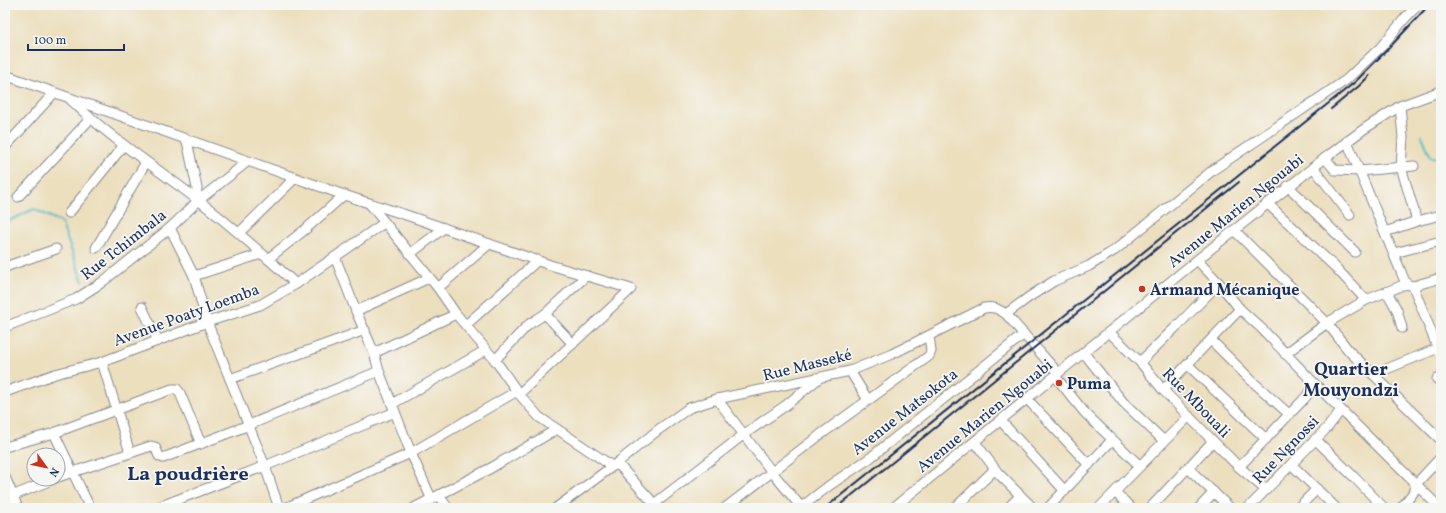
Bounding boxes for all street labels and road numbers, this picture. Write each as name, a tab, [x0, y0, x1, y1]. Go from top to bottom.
street label: Avenue Marien Ngouabi	[1164, 150, 1309, 273]
street label: Rue Tchimbala	[77, 205, 172, 286]
street label: Avenue Poaty Loemba	[111, 279, 263, 352]
street label: Rue Masseké	[761, 344, 854, 388]
street label: Avenue Marien Ngouabi	[913, 355, 1058, 478]
street label: Avenue Matsokota	[847, 364, 963, 461]
street label: Rue Mbouali	[1157, 364, 1235, 443]
street label: Rue Ngnossi	[1248, 411, 1325, 489]

